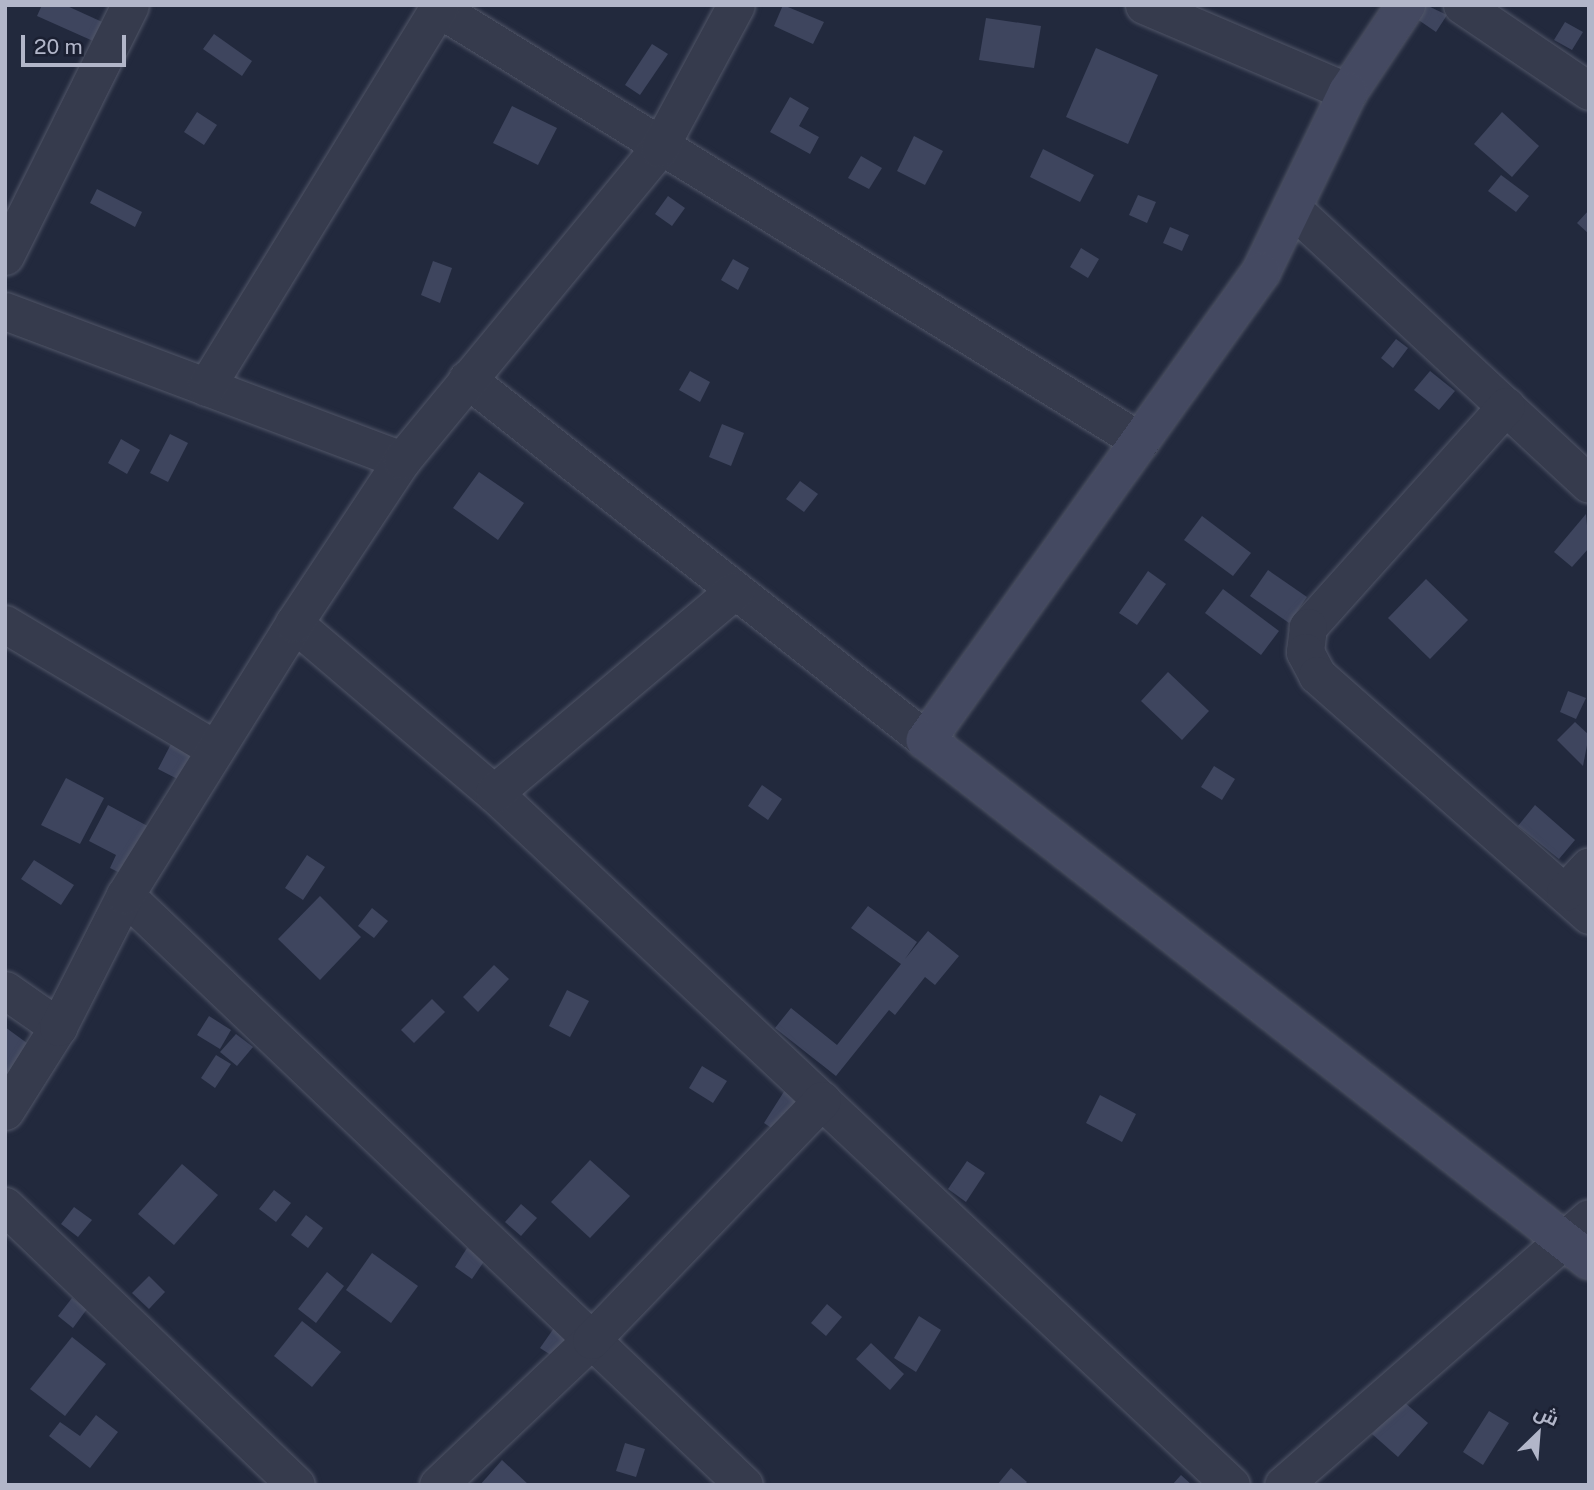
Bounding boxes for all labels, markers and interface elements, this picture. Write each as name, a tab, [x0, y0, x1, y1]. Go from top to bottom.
scale bar	[24, 21, 130, 65]
text: 20 m	[34, 34, 83, 59]
north arrow	[1503, 1399, 1573, 1469]
text: ش	[1531, 1400, 1563, 1430]

